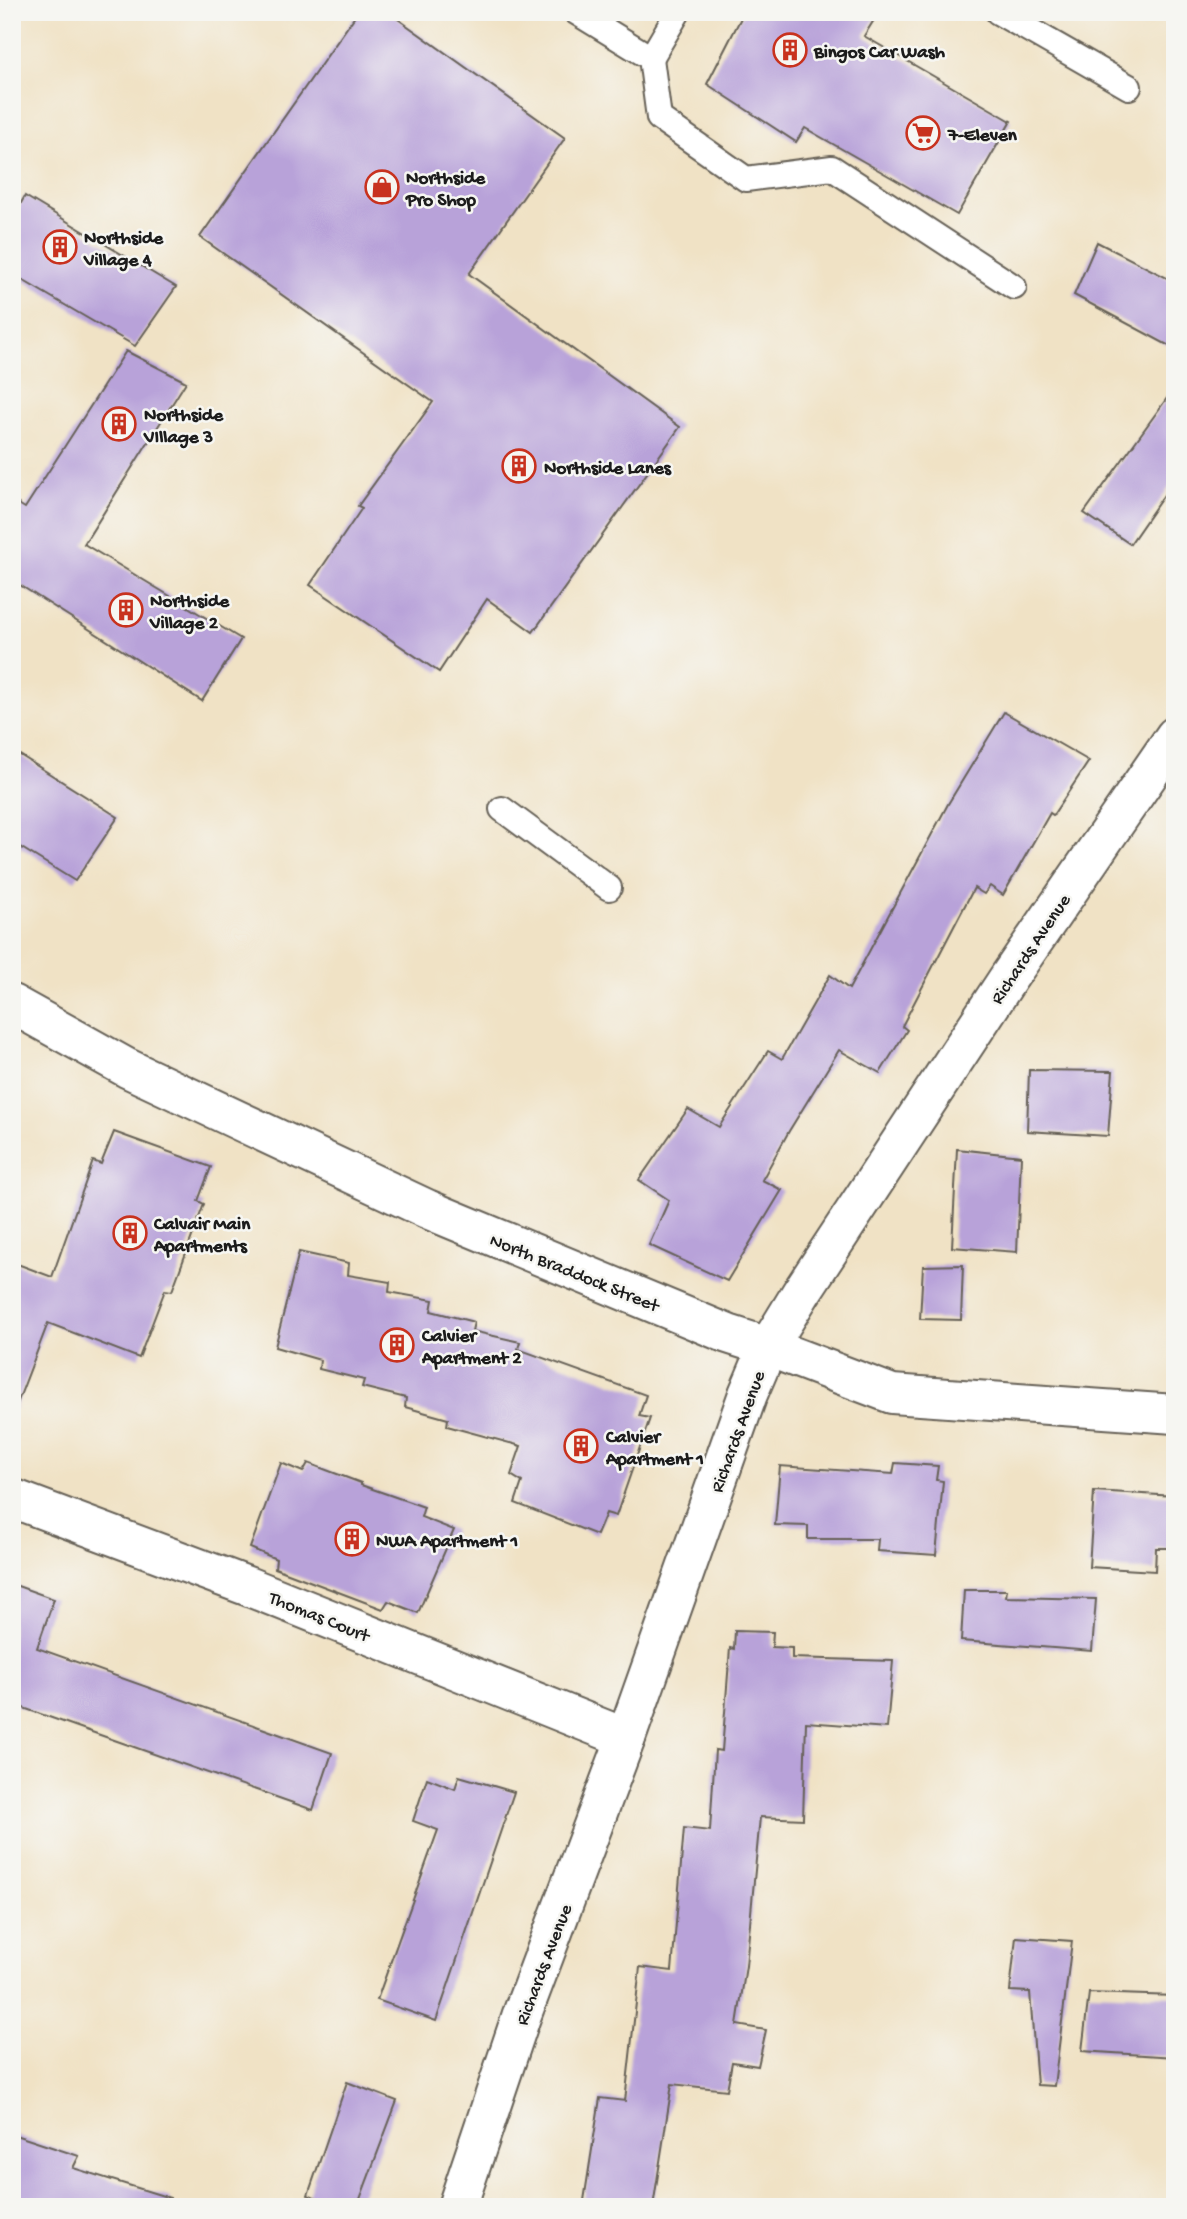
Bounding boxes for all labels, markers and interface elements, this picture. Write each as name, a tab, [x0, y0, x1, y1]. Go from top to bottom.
building icon: Bingos Car Wash	[771, 31, 809, 69]
place label: Bingos Car Wash	[813, 42, 946, 65]
supermarket icon: 7-Eleven	[904, 114, 942, 152]
place label: 7-Eleven	[947, 125, 1018, 148]
shop icon: Northside Pro Shop	[363, 168, 401, 206]
place label: Northside Pro Shop	[405, 168, 486, 213]
building icon: Northside Village 4	[41, 228, 79, 266]
place label: Northside Village 4	[83, 228, 164, 273]
building icon: Northside VIllage 3	[100, 405, 138, 443]
place label: Northside VIllage 3	[143, 405, 224, 450]
building icon: Northside Lanes	[500, 447, 538, 485]
place label: Northside Lanes	[544, 458, 672, 481]
building icon: Northside Village 2	[107, 591, 145, 629]
place label: Northside Village 2	[149, 591, 230, 636]
street label: Richards Avenue	[987, 890, 1077, 1009]
building icon: Calvair Main Apartments	[111, 1214, 149, 1252]
place label: Calvair Main Apartments	[153, 1214, 251, 1259]
street label: North Braddock Street	[486, 1230, 664, 1320]
building icon: Calvier Apartment 2	[378, 1326, 416, 1364]
place label: Calvier Apartment 2	[421, 1326, 522, 1371]
street label: Richards Avenue	[707, 1368, 772, 1496]
building icon: Calvier Apartment 1	[562, 1427, 600, 1465]
place label: Calvier Apartment 1	[605, 1427, 704, 1472]
building icon: NWA Apartment 1	[333, 1520, 371, 1558]
place label: NWA Apartment 1	[376, 1531, 518, 1554]
street label: Thomas Court	[264, 1587, 374, 1650]
street label: Richards Avenue	[512, 1901, 579, 2029]

